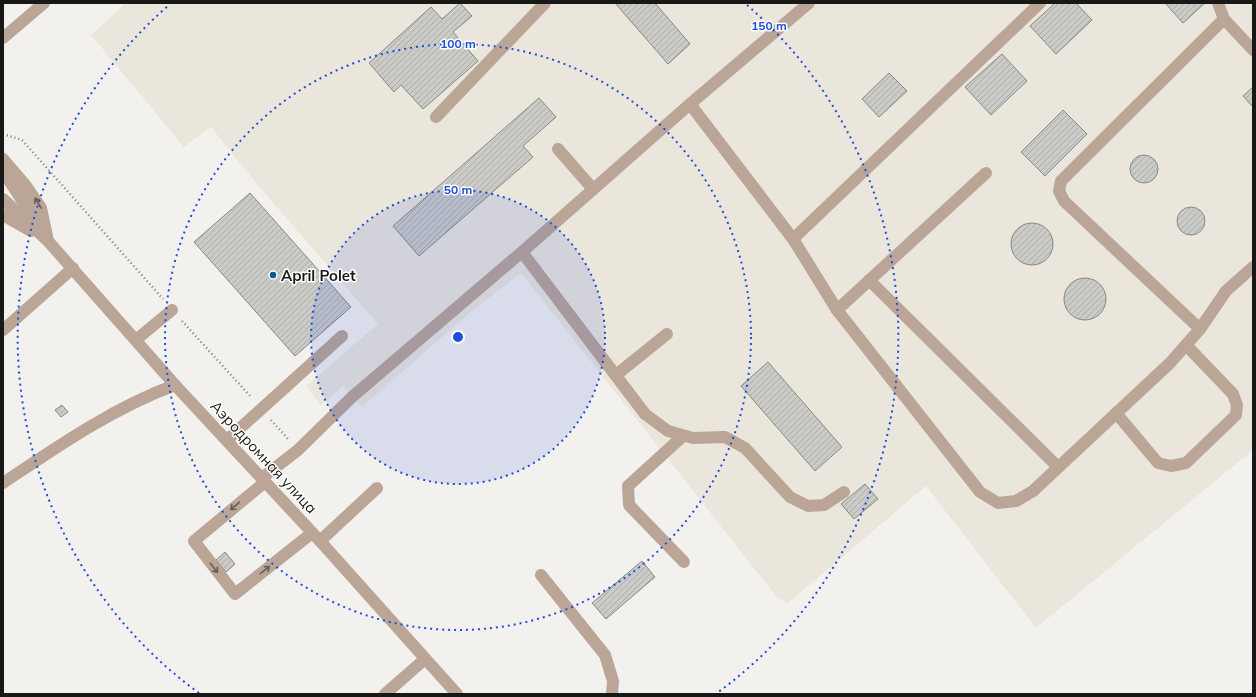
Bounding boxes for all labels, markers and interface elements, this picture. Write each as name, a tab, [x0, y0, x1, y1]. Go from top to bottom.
text: 150 m	[751, 18, 787, 33]
text: 100 m	[440, 36, 476, 51]
text: 50 m	[444, 182, 472, 197]
one-way arrow	[33, 198, 42, 209]
place label: April Polet	[281, 266, 356, 285]
marker: April Polet	[268, 270, 278, 280]
centre of rings	[451, 330, 465, 344]
street label: Аэродромная улица	[207, 396, 321, 518]
one-way arrow	[230, 502, 241, 511]
one-way arrow	[210, 562, 218, 573]
one-way arrow	[260, 566, 271, 574]

